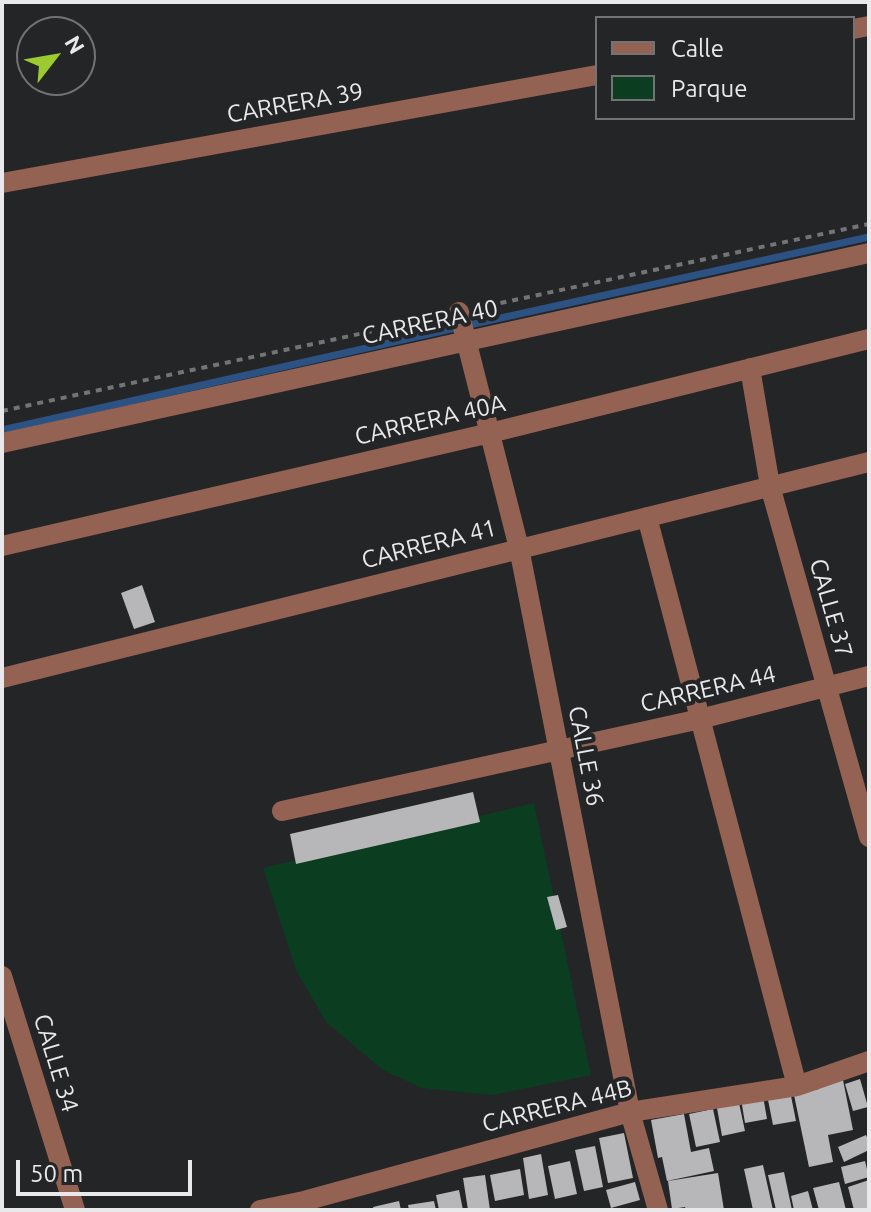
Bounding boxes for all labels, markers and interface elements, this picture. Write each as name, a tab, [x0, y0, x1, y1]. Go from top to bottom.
north arrow	[16, 16, 96, 96]
legend	[595, 16, 855, 120]
text: N	[60, 31, 90, 58]
text: Calle	[671, 35, 724, 62]
text: Parque	[671, 75, 748, 102]
street label: CARRERA 39	[225, 77, 365, 129]
street label: CARRERA 40	[359, 294, 501, 350]
street label: CARRERA 40A	[352, 389, 508, 451]
street label: CARRERA 41	[359, 513, 499, 575]
street label: CALLE 37	[803, 555, 859, 661]
street label: CARRERA 44	[637, 659, 779, 719]
street label: CALLE 36	[562, 704, 610, 808]
street label: CALLE 34	[27, 1010, 85, 1116]
street label: CARRERA 44B	[479, 1073, 635, 1139]
scale bar	[20, 1144, 196, 1194]
text: 50 m	[30, 1160, 83, 1187]

